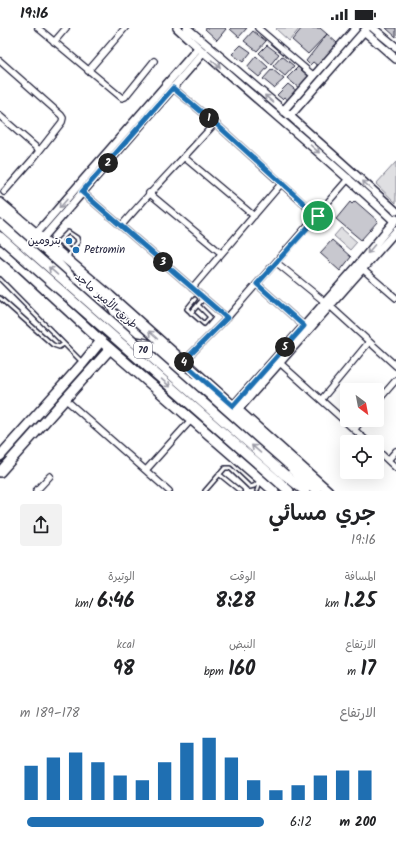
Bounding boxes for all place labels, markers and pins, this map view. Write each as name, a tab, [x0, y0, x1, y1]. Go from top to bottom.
pin: 1	[199, 108, 219, 128]
pin: 2	[98, 153, 118, 173]
pin	[301, 199, 335, 233]
place label: بترومين	[28, 232, 61, 250]
marker: بترومين	[64, 236, 74, 246]
place label: Petromin	[84, 241, 125, 259]
marker: Petromin	[71, 245, 81, 255]
pin: 3	[153, 252, 173, 272]
pin: 5	[275, 337, 295, 357]
pin: 4	[174, 352, 194, 372]

